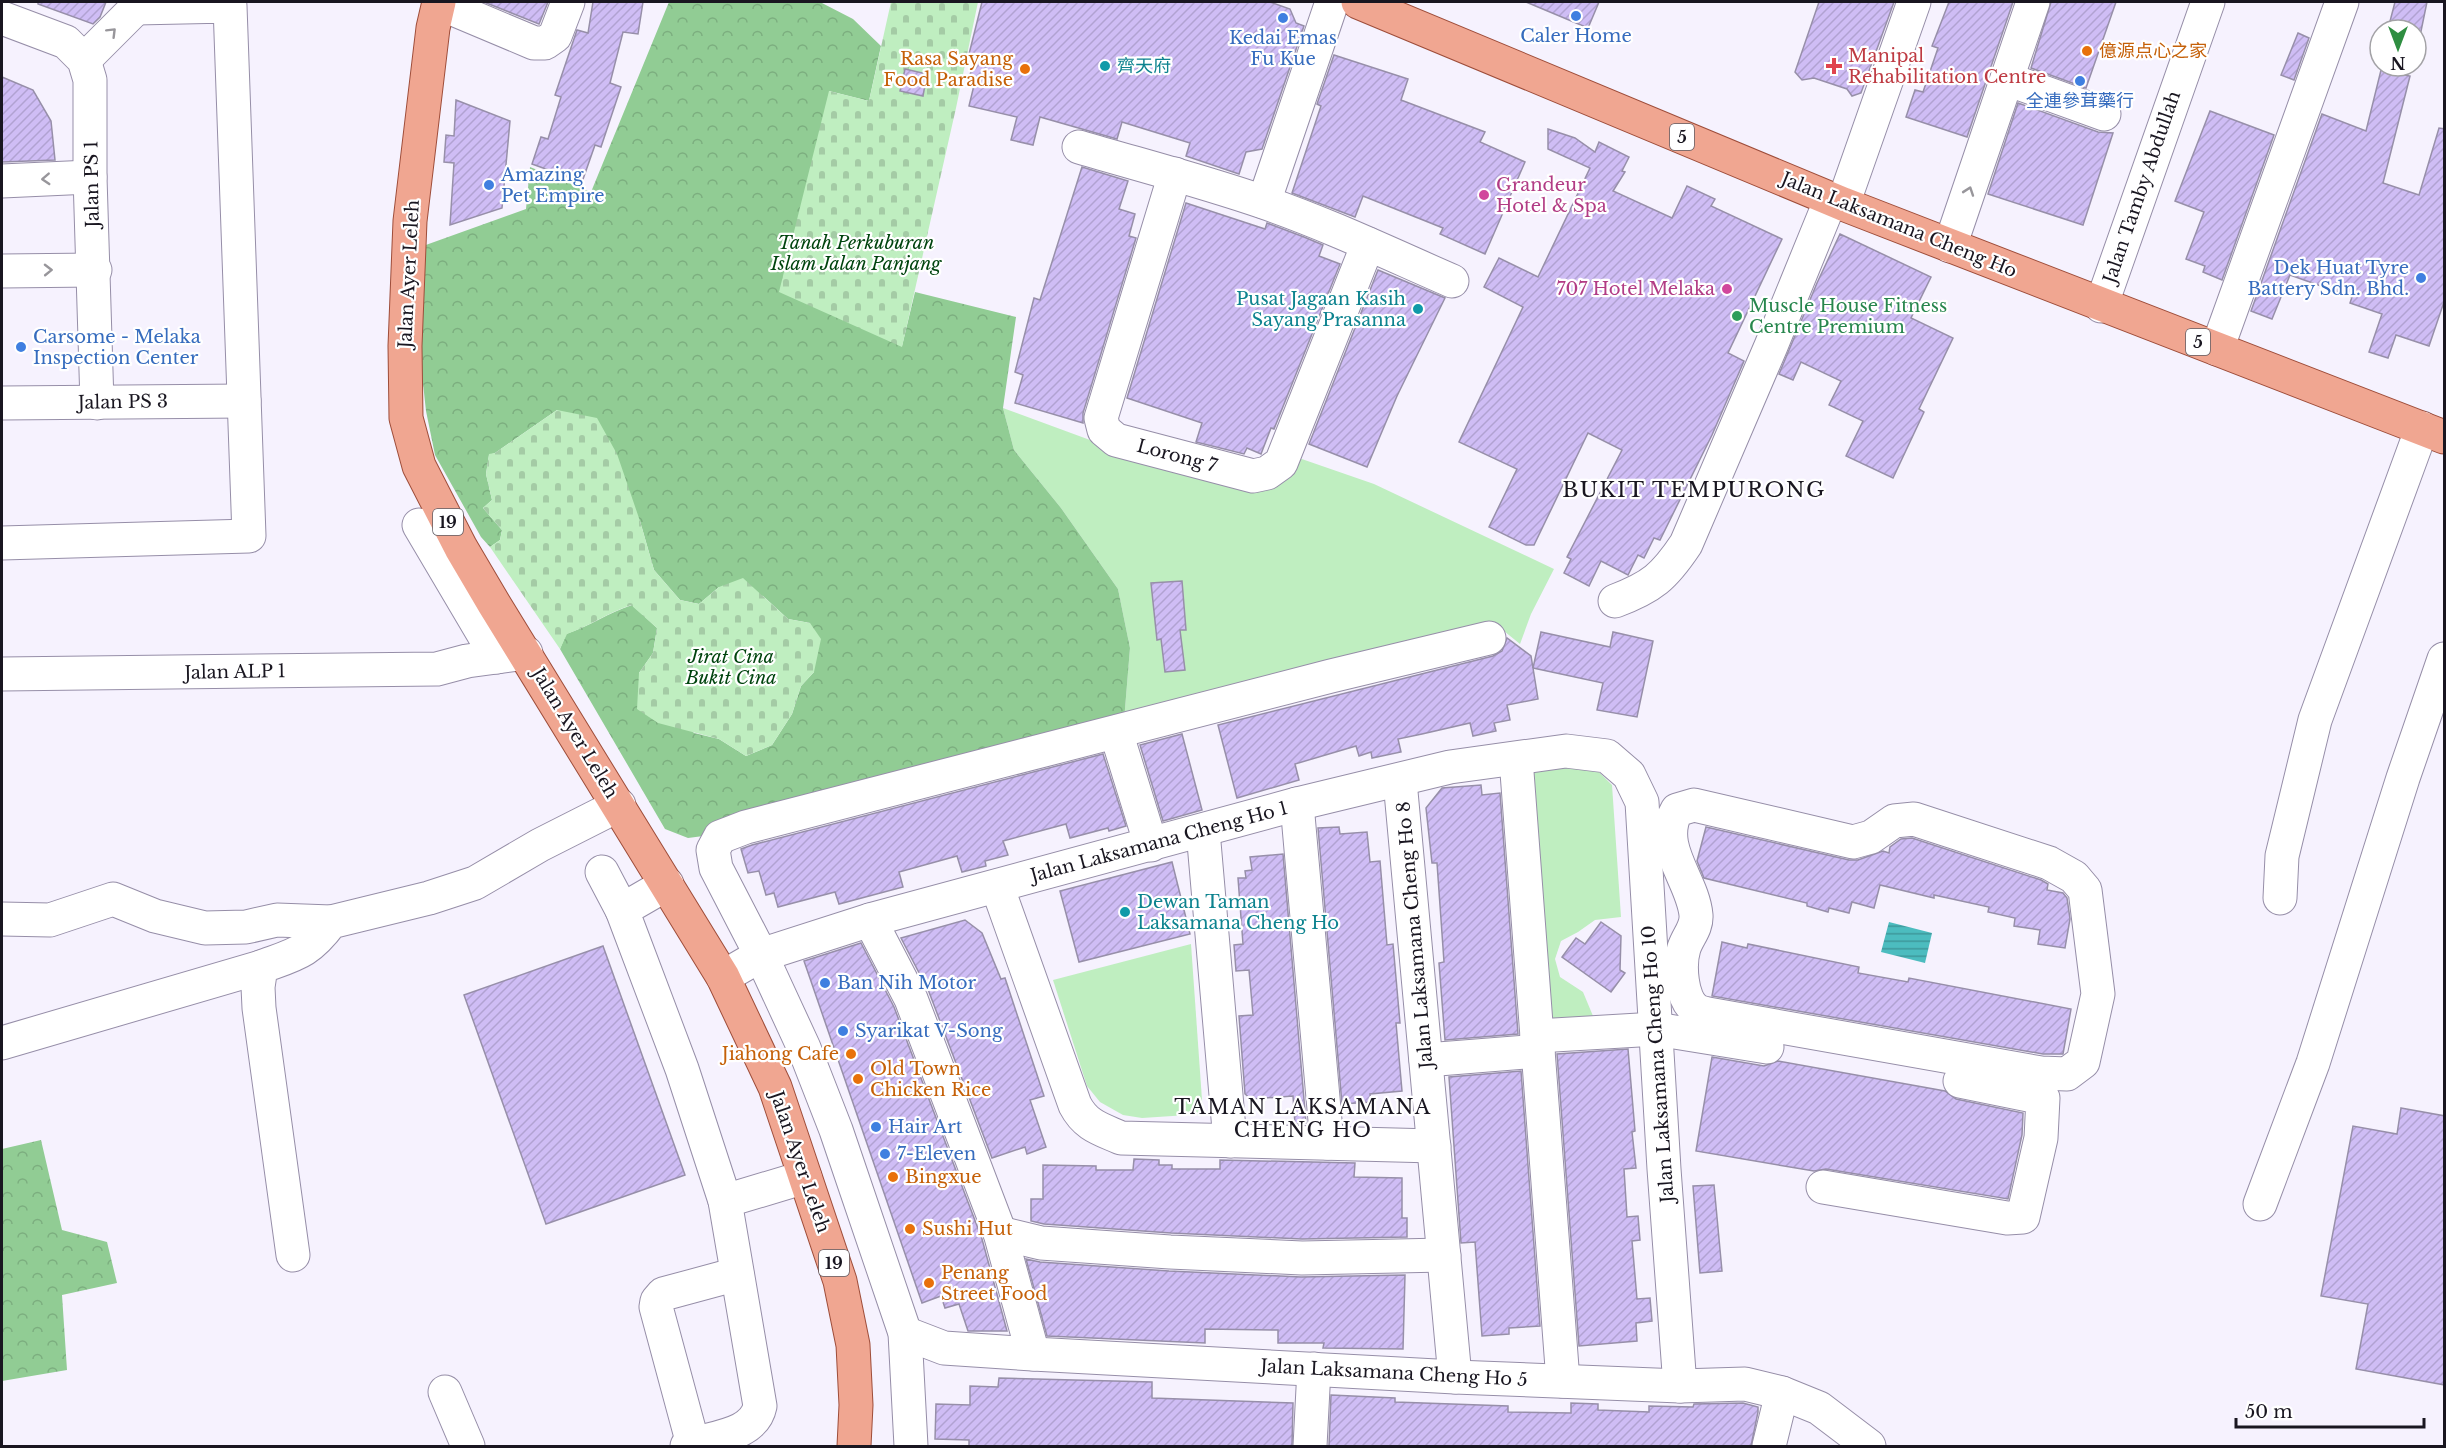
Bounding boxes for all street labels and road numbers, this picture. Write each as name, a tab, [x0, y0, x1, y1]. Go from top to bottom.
street label: Jalan Tamby Abdullah	[2098, 88, 2185, 288]
road number: 5	[1670, 124, 1694, 150]
street label: Jalan PS 1	[80, 140, 104, 230]
street label: Jalan Laksamana Cheng Ho	[1776, 167, 2020, 282]
street label: Jalan Ayer Leleh	[394, 199, 424, 351]
road number: 5	[2186, 329, 2210, 355]
street label: Jalan PS 3	[76, 390, 168, 414]
street label: Lorong 7	[1134, 435, 1220, 478]
road number: 19	[433, 509, 463, 535]
street label: Jalan ALP 1	[182, 660, 286, 684]
street label: Jalan Ayer Leleh	[526, 662, 623, 802]
street label: Jalan Laksamana Cheng Ho 1	[1026, 797, 1290, 887]
street label: Jalan Laksamana Cheng Ho 8	[1392, 801, 1438, 1071]
street label: Jalan Laksamana Cheng Ho 10	[1637, 925, 1679, 1205]
street label: Jalan Ayer Leleh	[765, 1086, 835, 1236]
road number: 19	[819, 1250, 849, 1276]
street label: Jalan Laksamana Cheng Ho 5	[1258, 1355, 1528, 1391]

